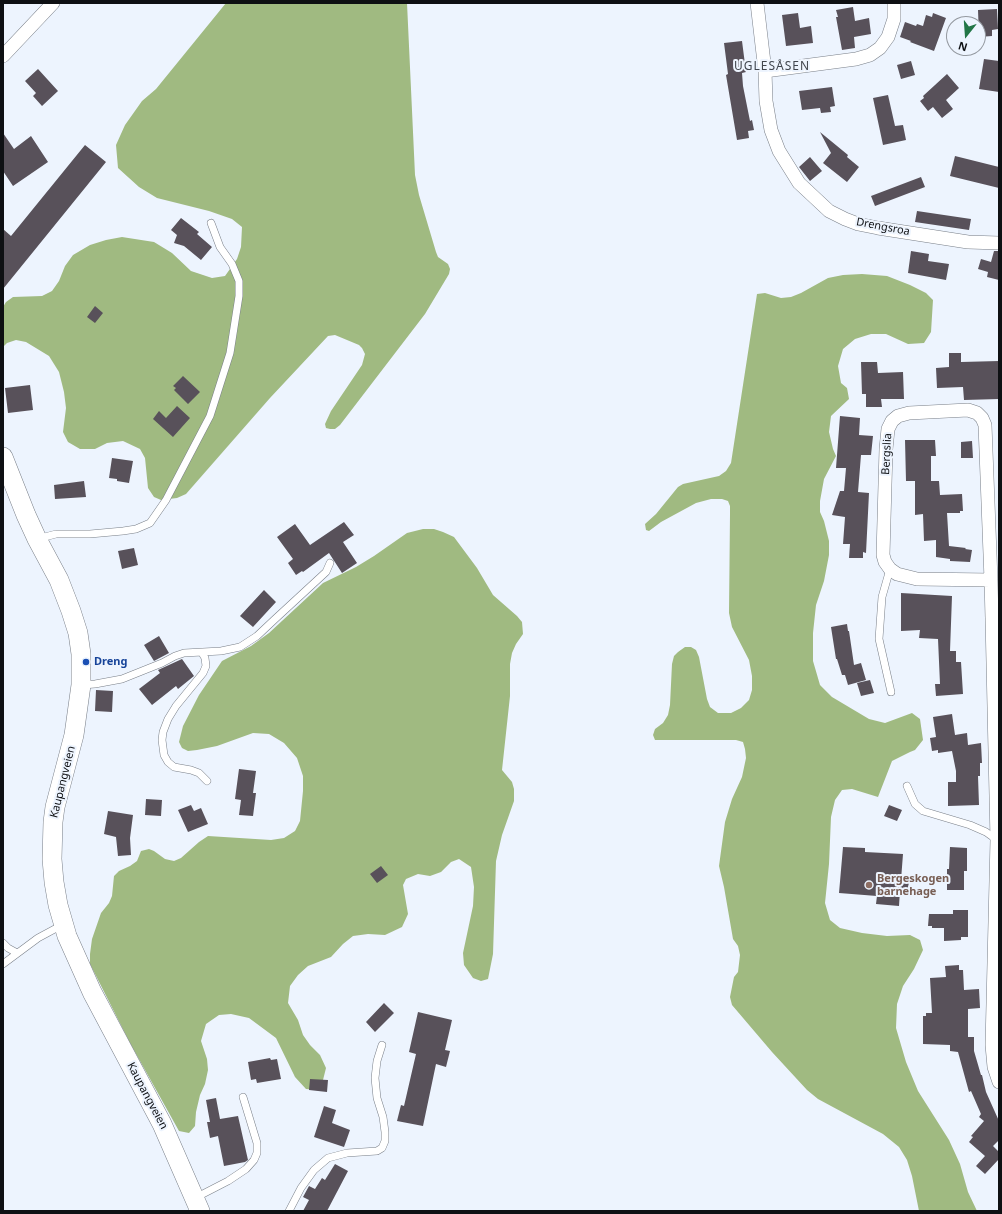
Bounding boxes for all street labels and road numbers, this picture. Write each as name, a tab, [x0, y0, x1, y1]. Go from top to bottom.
street label: Drengsroa	[855, 215, 911, 239]
street label: Bergslia	[879, 433, 895, 475]
street label: Kaupangveien	[48, 745, 78, 819]
street label: Kaupangveien	[124, 1060, 170, 1132]

